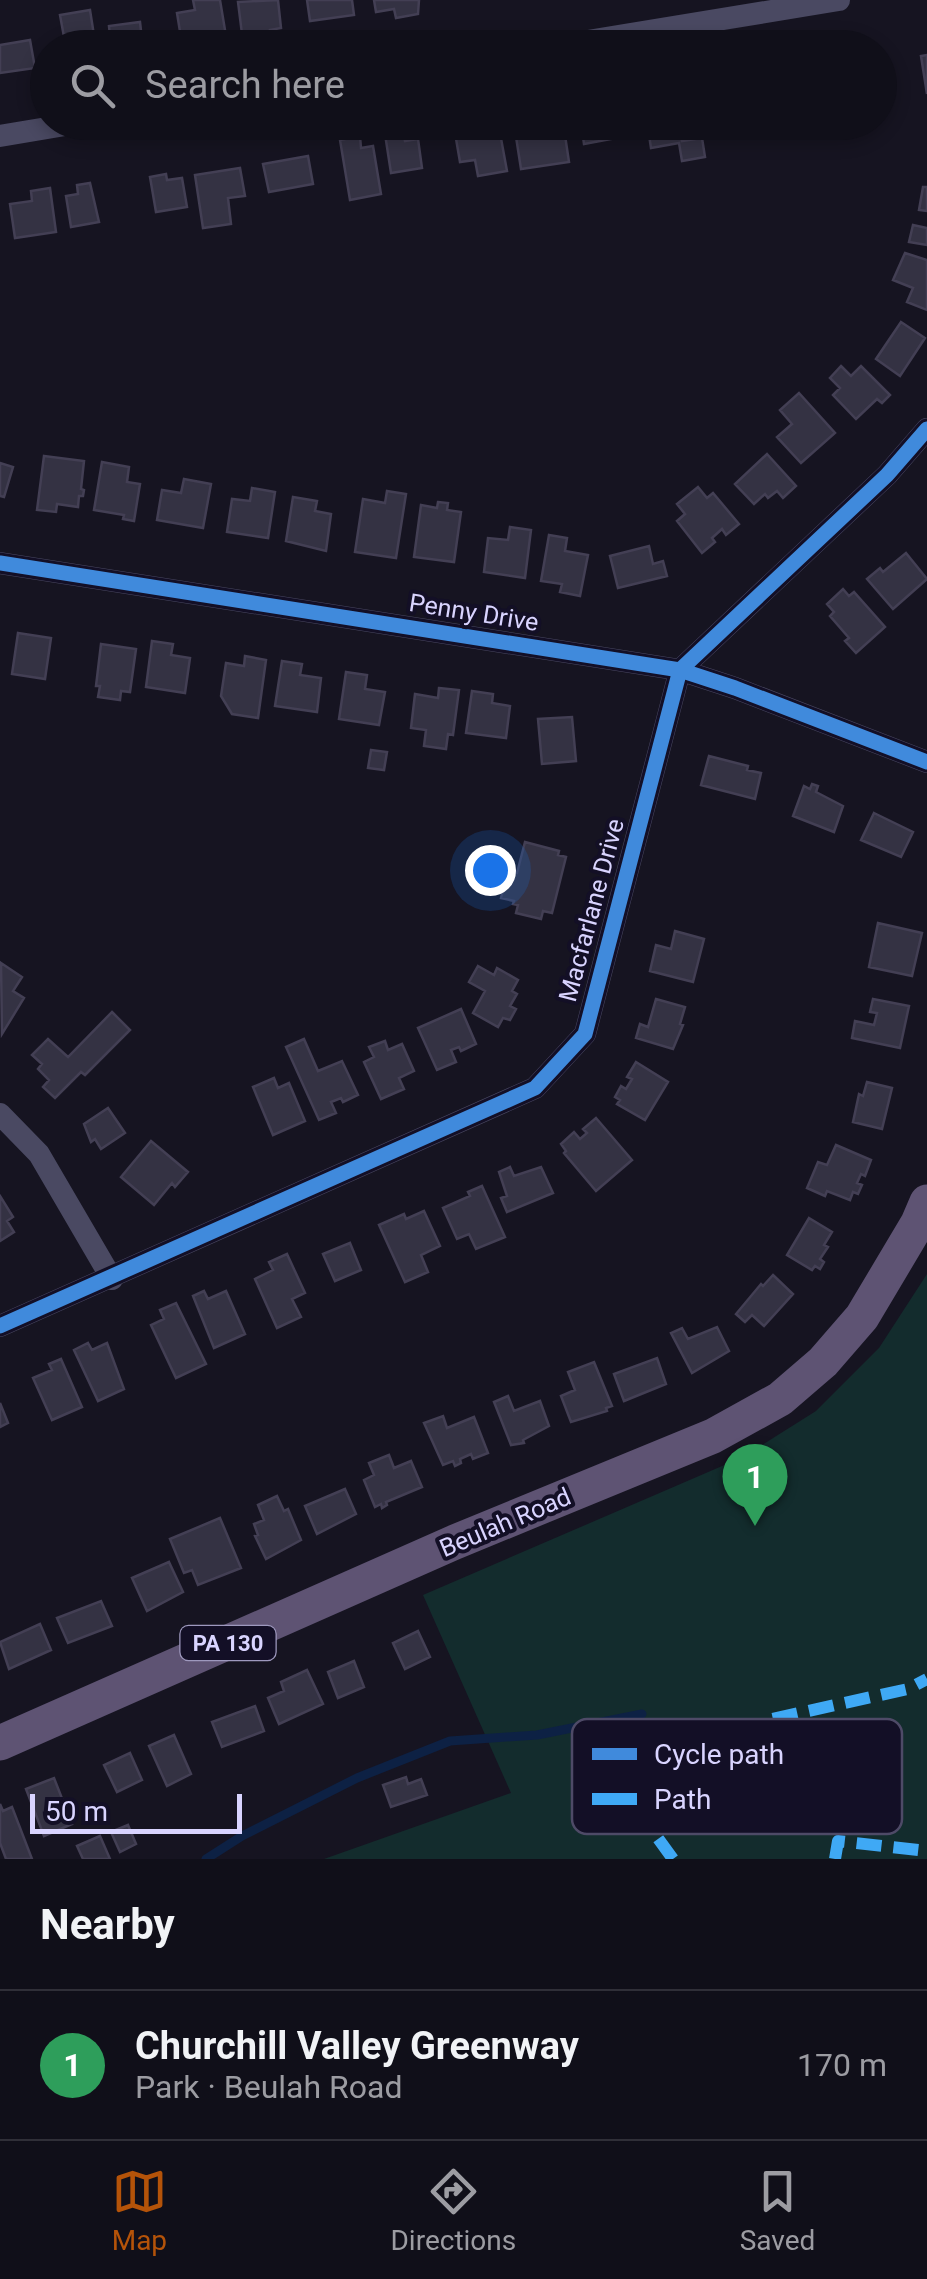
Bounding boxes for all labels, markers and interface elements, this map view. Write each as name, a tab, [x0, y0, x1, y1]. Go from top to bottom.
search box	[30, 30, 897, 140]
icon: search	[65, 58, 120, 113]
text: Search here	[145, 63, 345, 107]
street label: Penny Drive	[407, 588, 541, 637]
street label: Macfarlane Drive	[553, 815, 630, 1005]
your location	[465, 845, 516, 896]
pin: 1	[722, 1444, 788, 1526]
street label: Beulah Road	[435, 1482, 575, 1563]
road number: PA 130	[180, 1626, 276, 1660]
legend	[572, 1719, 902, 1834]
text: Cycle path	[654, 1738, 784, 1771]
text: Path	[654, 1783, 711, 1816]
scale bar	[30, 1789, 242, 1834]
text: 50 m	[45, 1795, 108, 1828]
text: Nearby	[40, 1900, 175, 1949]
text: Churchill Valley Greenway	[135, 2024, 579, 2068]
text: 1	[63, 2046, 82, 2084]
text: 170 m	[797, 2046, 887, 2084]
text: Park · Beulah Road	[135, 2068, 402, 2106]
tab: Map	[112, 2164, 167, 2257]
tab: Directions	[390, 2164, 516, 2257]
tab: Saved	[740, 2164, 815, 2257]

